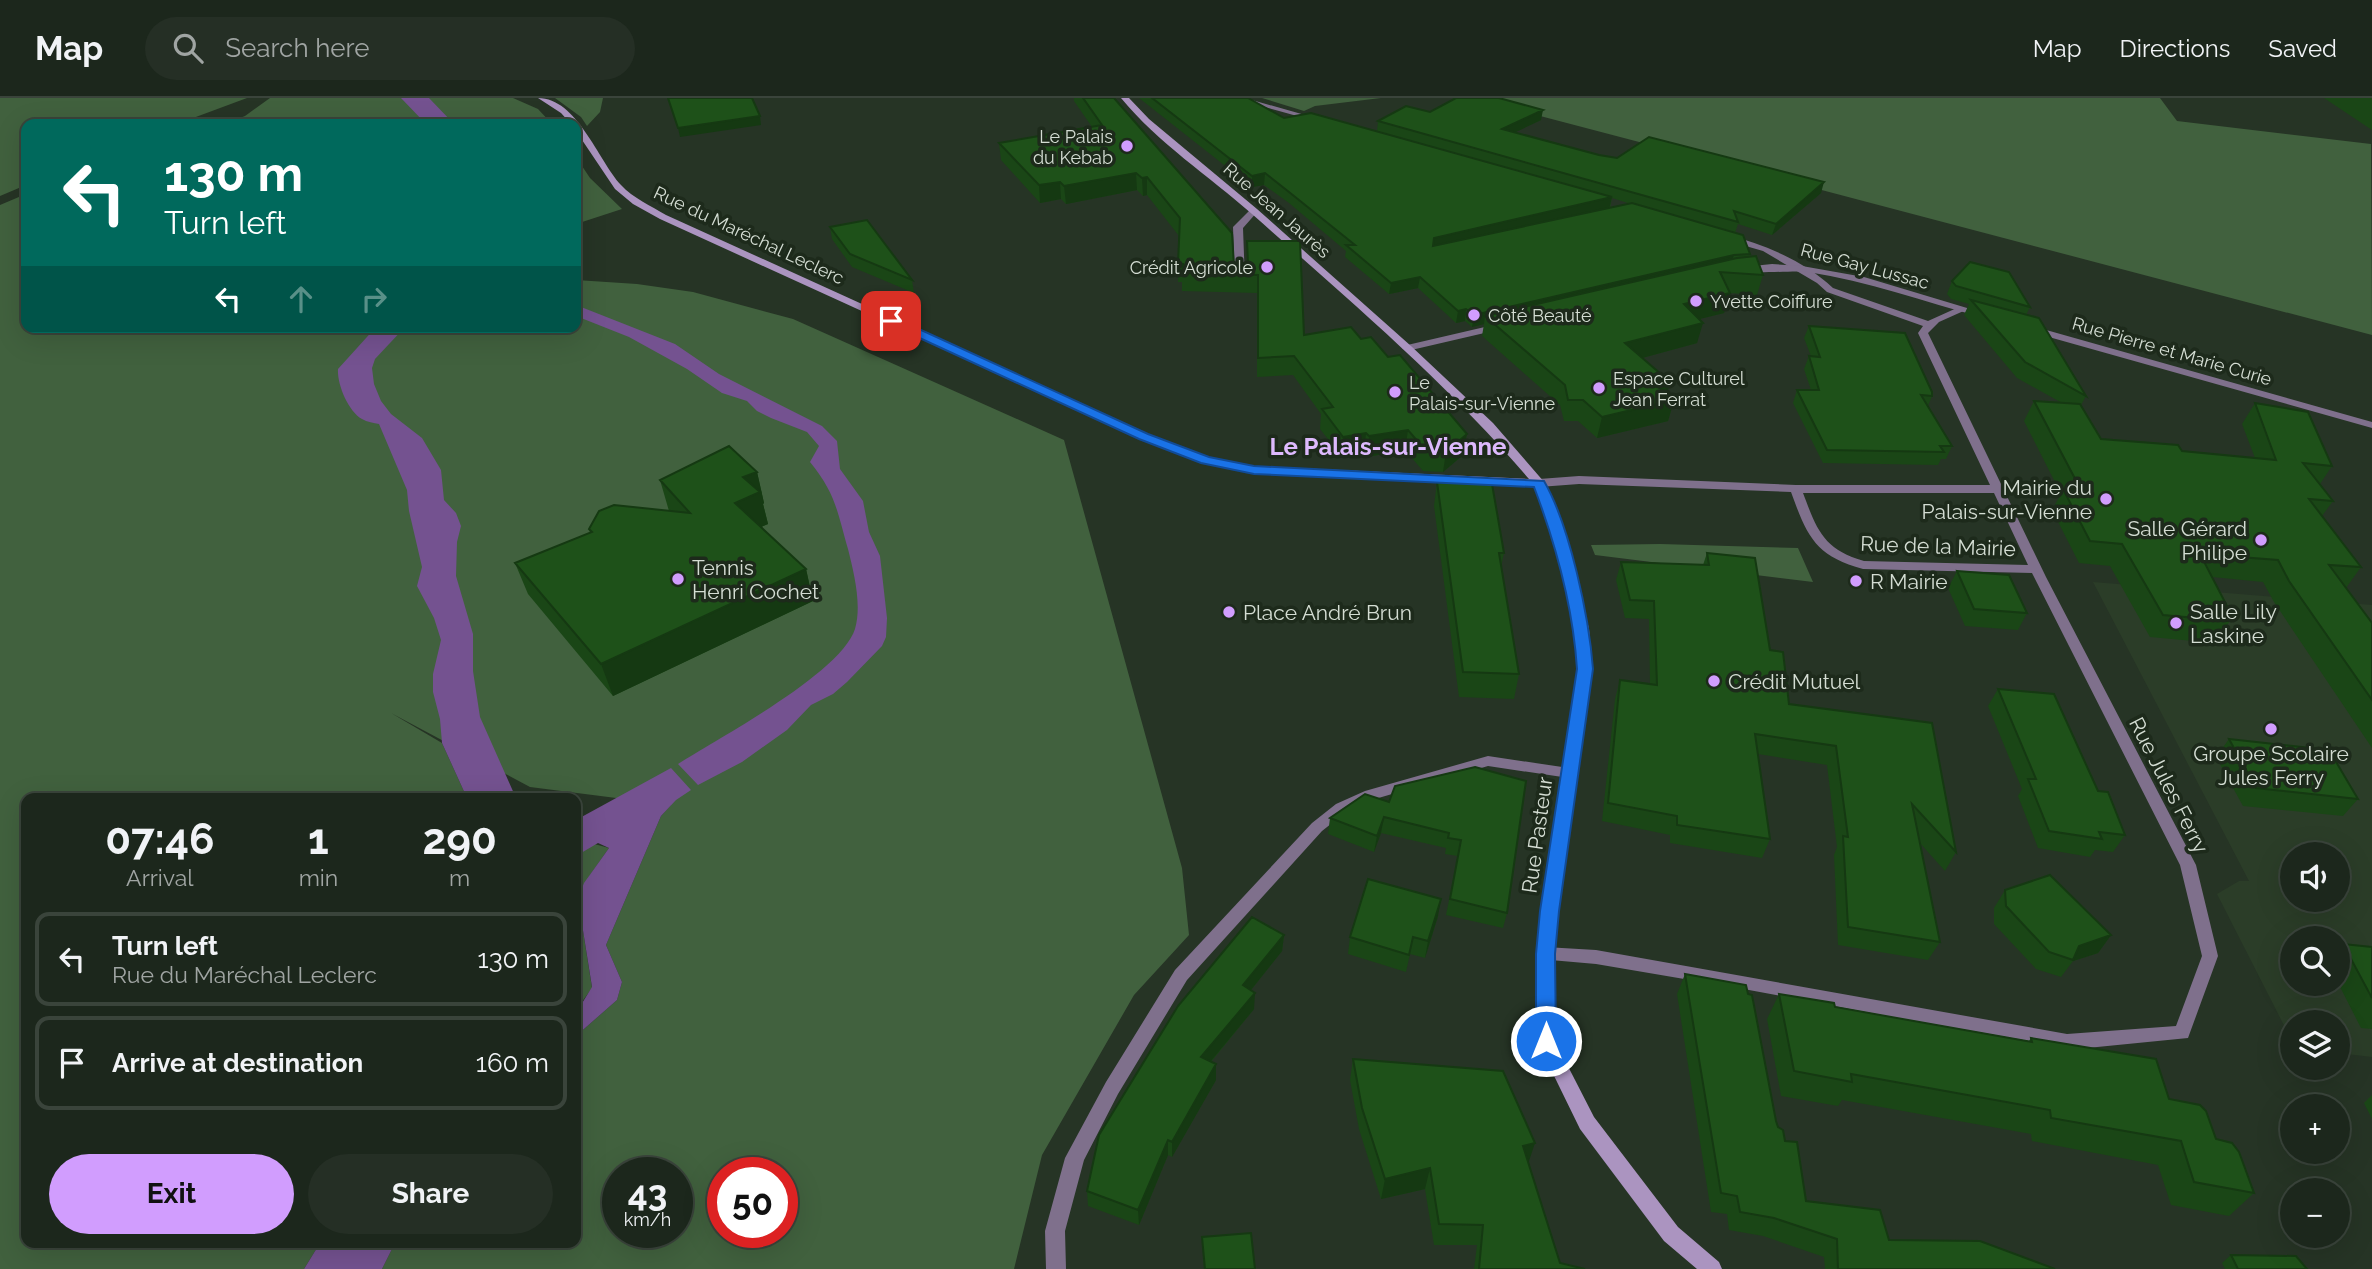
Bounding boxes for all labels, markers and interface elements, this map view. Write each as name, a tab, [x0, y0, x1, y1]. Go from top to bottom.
search box	[145, 17, 635, 80]
text: Map	[35, 29, 103, 68]
icon: search	[169, 29, 207, 67]
text: Search here	[225, 33, 370, 63]
text: Map	[2033, 34, 2082, 63]
text: Directions	[2120, 34, 2230, 63]
text: Saved	[2268, 34, 2337, 63]
place label: Le Palais du Kebab	[1033, 126, 1113, 168]
marker: Le Palais du Kebab	[1119, 138, 1135, 154]
text: 130 m	[164, 145, 303, 202]
icon: left	[49, 147, 140, 238]
street label: Rue Jean Jaurès	[1219, 158, 1335, 262]
street label: Rue du Maréchal Leclerc	[651, 182, 847, 288]
text: Turn left	[164, 204, 286, 241]
street label: Rue Gay Lussac	[1799, 239, 1932, 293]
place label: Crédit Agricole	[1130, 257, 1253, 278]
marker: Crédit Agricole	[1259, 259, 1275, 275]
icon: left	[209, 280, 247, 318]
icon: ahead	[282, 280, 320, 318]
icon: right	[355, 280, 393, 318]
pin	[861, 291, 921, 351]
place label: Yvette Coiffure	[1710, 291, 1833, 312]
marker: Yvette Coiffure	[1688, 293, 1704, 309]
icon: arrive	[872, 302, 910, 340]
place label: Côté Beauté	[1488, 305, 1592, 326]
marker: Côté Beauté	[1466, 307, 1482, 323]
street label: Rue Pierre et Marie Curie	[2070, 312, 2275, 390]
place label: Espace Culturel Jean Ferrat	[1613, 368, 1745, 410]
place label: Le Palais-sur-Vienne	[1409, 372, 1555, 414]
marker: Espace Culturel Jean Ferrat	[1591, 380, 1607, 396]
marker: Le Palais-sur-Vienne	[1387, 384, 1403, 400]
district label: Le Palais-sur-Vienne	[1270, 432, 1506, 461]
place label: Mairie du Palais-sur-Vienne	[1922, 475, 2092, 524]
marker: Mairie du Palais-sur-Vienne	[2098, 491, 2114, 507]
place label: Salle Gérard Philipe	[2127, 516, 2247, 565]
street label: Rue de la Mairie	[1860, 531, 2016, 561]
marker: Salle Gérard Philipe	[2253, 532, 2269, 548]
place label: Tennis Henri Cochet	[692, 555, 819, 604]
place label: R Mairie	[1870, 569, 1948, 594]
marker: Tennis Henri Cochet	[670, 571, 686, 587]
marker: R Mairie	[1848, 573, 1864, 589]
place label: Salle Lily Laskine	[2190, 599, 2277, 648]
place label: Place André Brun	[1243, 600, 1412, 625]
marker: Place André Brun	[1221, 604, 1237, 620]
marker: Salle Lily Laskine	[2168, 615, 2184, 631]
place label: Crédit Mutuel	[1728, 669, 1861, 694]
marker: Crédit Mutuel	[1706, 673, 1722, 689]
street label: Rue Jules Ferry	[2124, 713, 2214, 857]
marker: Groupe Scolaire Jules Ferry	[2263, 721, 2279, 737]
place label: Groupe Scolaire Jules Ferry	[2193, 741, 2349, 790]
street label: Rue Pasteur	[1516, 775, 1558, 895]
text: 07:46	[105, 815, 214, 864]
text: 1	[308, 815, 329, 864]
text: 290	[423, 815, 497, 864]
map controls	[2280, 842, 2350, 1248]
button: sound	[2280, 842, 2350, 912]
text: Arrival	[126, 864, 194, 891]
text: min	[299, 864, 338, 891]
text: m	[449, 864, 470, 891]
button: search	[2280, 926, 2350, 996]
text: Turn left	[112, 931, 218, 961]
icon: left	[53, 940, 91, 978]
text: 130 m	[478, 944, 549, 974]
text: Rue du Maréchal Leclerc	[112, 961, 377, 988]
position arrow	[1509, 1004, 1583, 1078]
button: layers	[2280, 1010, 2350, 1080]
icon: arrive	[53, 1044, 91, 1082]
text: Arrive at destination	[112, 1048, 363, 1078]
text: 160 m	[476, 1048, 549, 1078]
button: +	[2280, 1094, 2350, 1164]
button: Exit	[49, 1154, 294, 1234]
button: Share	[308, 1154, 553, 1234]
speed limit sign: 50	[707, 1157, 798, 1248]
text: 43	[628, 1173, 667, 1214]
button: −	[2280, 1178, 2350, 1248]
text: km/h	[624, 1209, 671, 1230]

